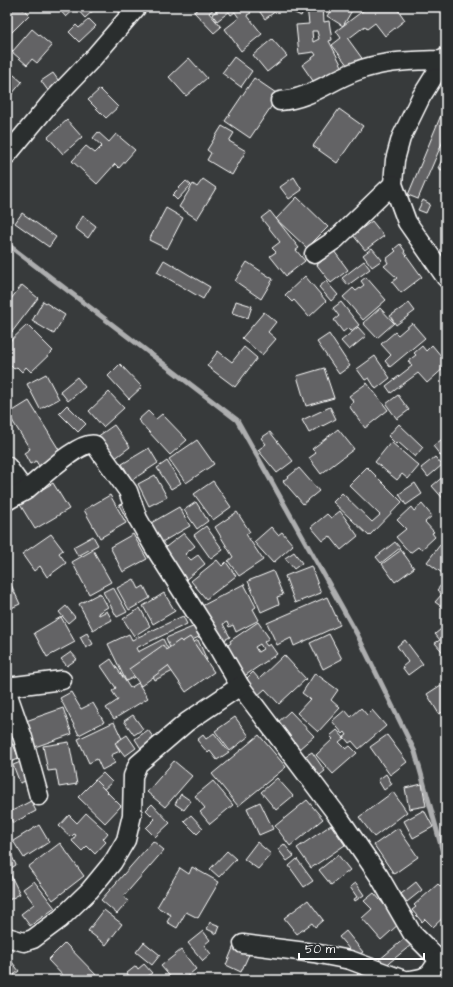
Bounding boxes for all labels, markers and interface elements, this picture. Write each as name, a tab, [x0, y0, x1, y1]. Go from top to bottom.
scale bar	[299, 935, 424, 961]
text: 50 m	[305, 941, 336, 958]

